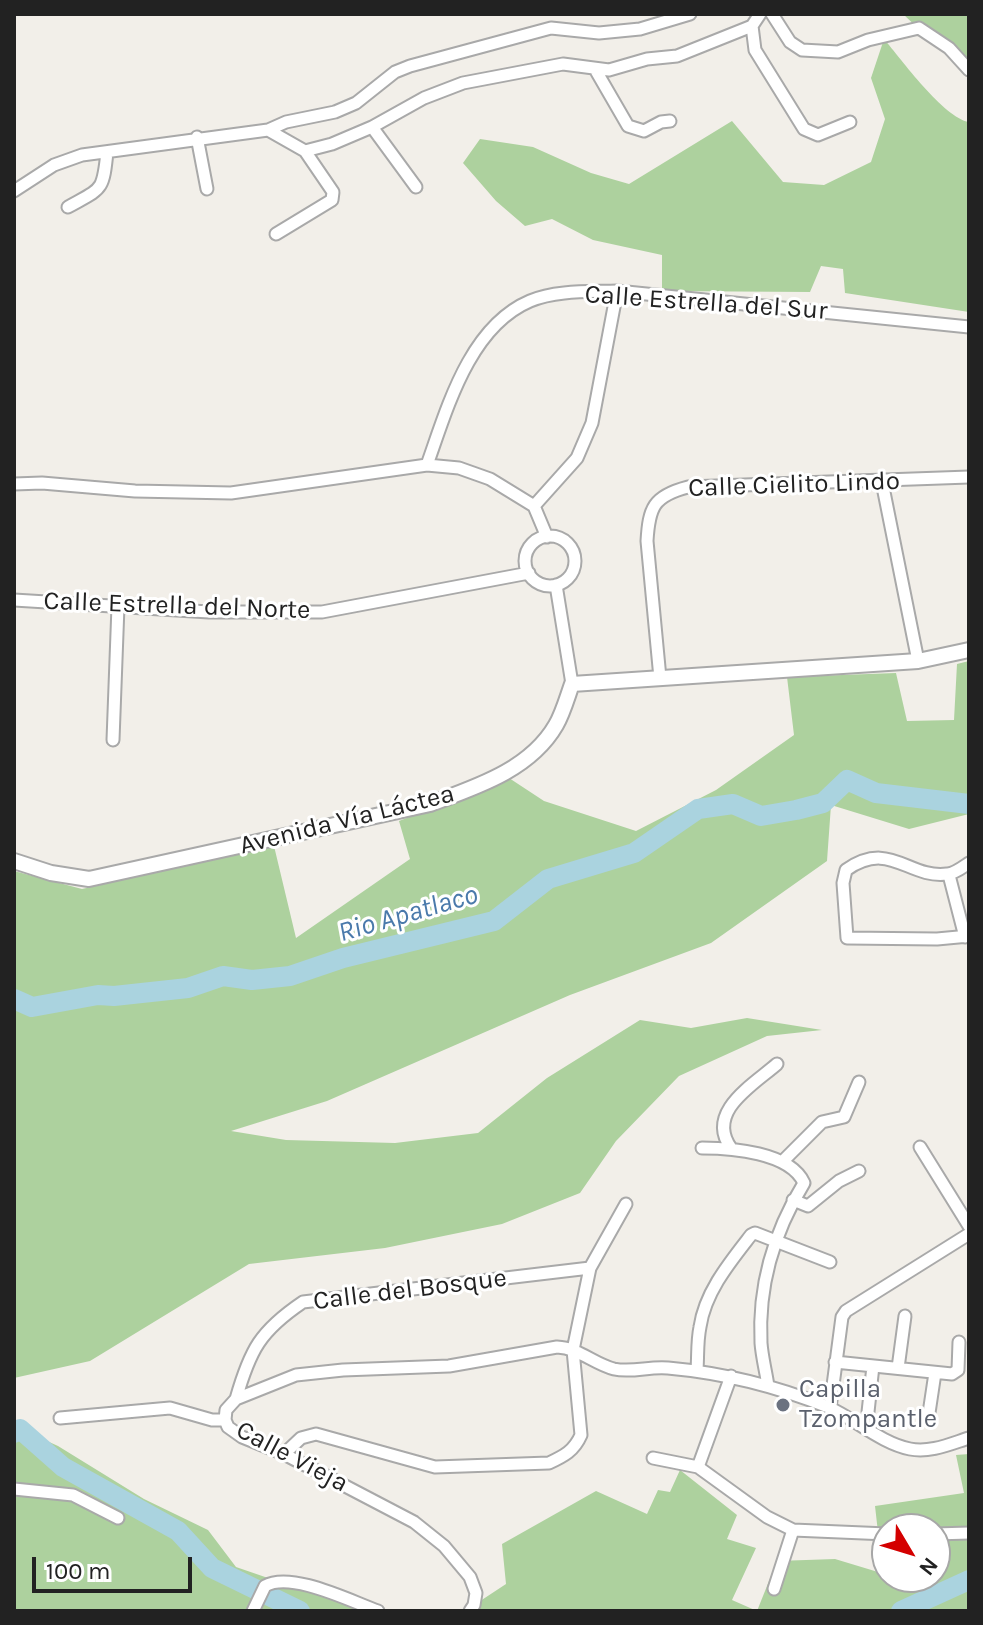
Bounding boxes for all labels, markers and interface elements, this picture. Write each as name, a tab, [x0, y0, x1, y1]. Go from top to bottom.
street label: Calle Estrella del Sur	[584, 279, 828, 327]
street label: Calle Cielito Lindo	[688, 466, 900, 504]
street label: Calle Estrella del Norte	[43, 586, 311, 626]
street label: Avenida Vía Láctea	[236, 778, 458, 862]
water label: Rio Apatlaco	[334, 878, 482, 950]
street label: Calle del Bosque	[311, 1263, 509, 1317]
place label: Capilla Tzompantle	[799, 1374, 937, 1436]
marker: Capilla Tzompantle	[774, 1396, 792, 1414]
street label: Calle Vieja	[231, 1414, 353, 1500]
north arrow	[871, 1513, 951, 1593]
scale bar	[36, 1541, 196, 1591]
text: N	[913, 1552, 943, 1581]
text: 100 m	[46, 1557, 111, 1585]

